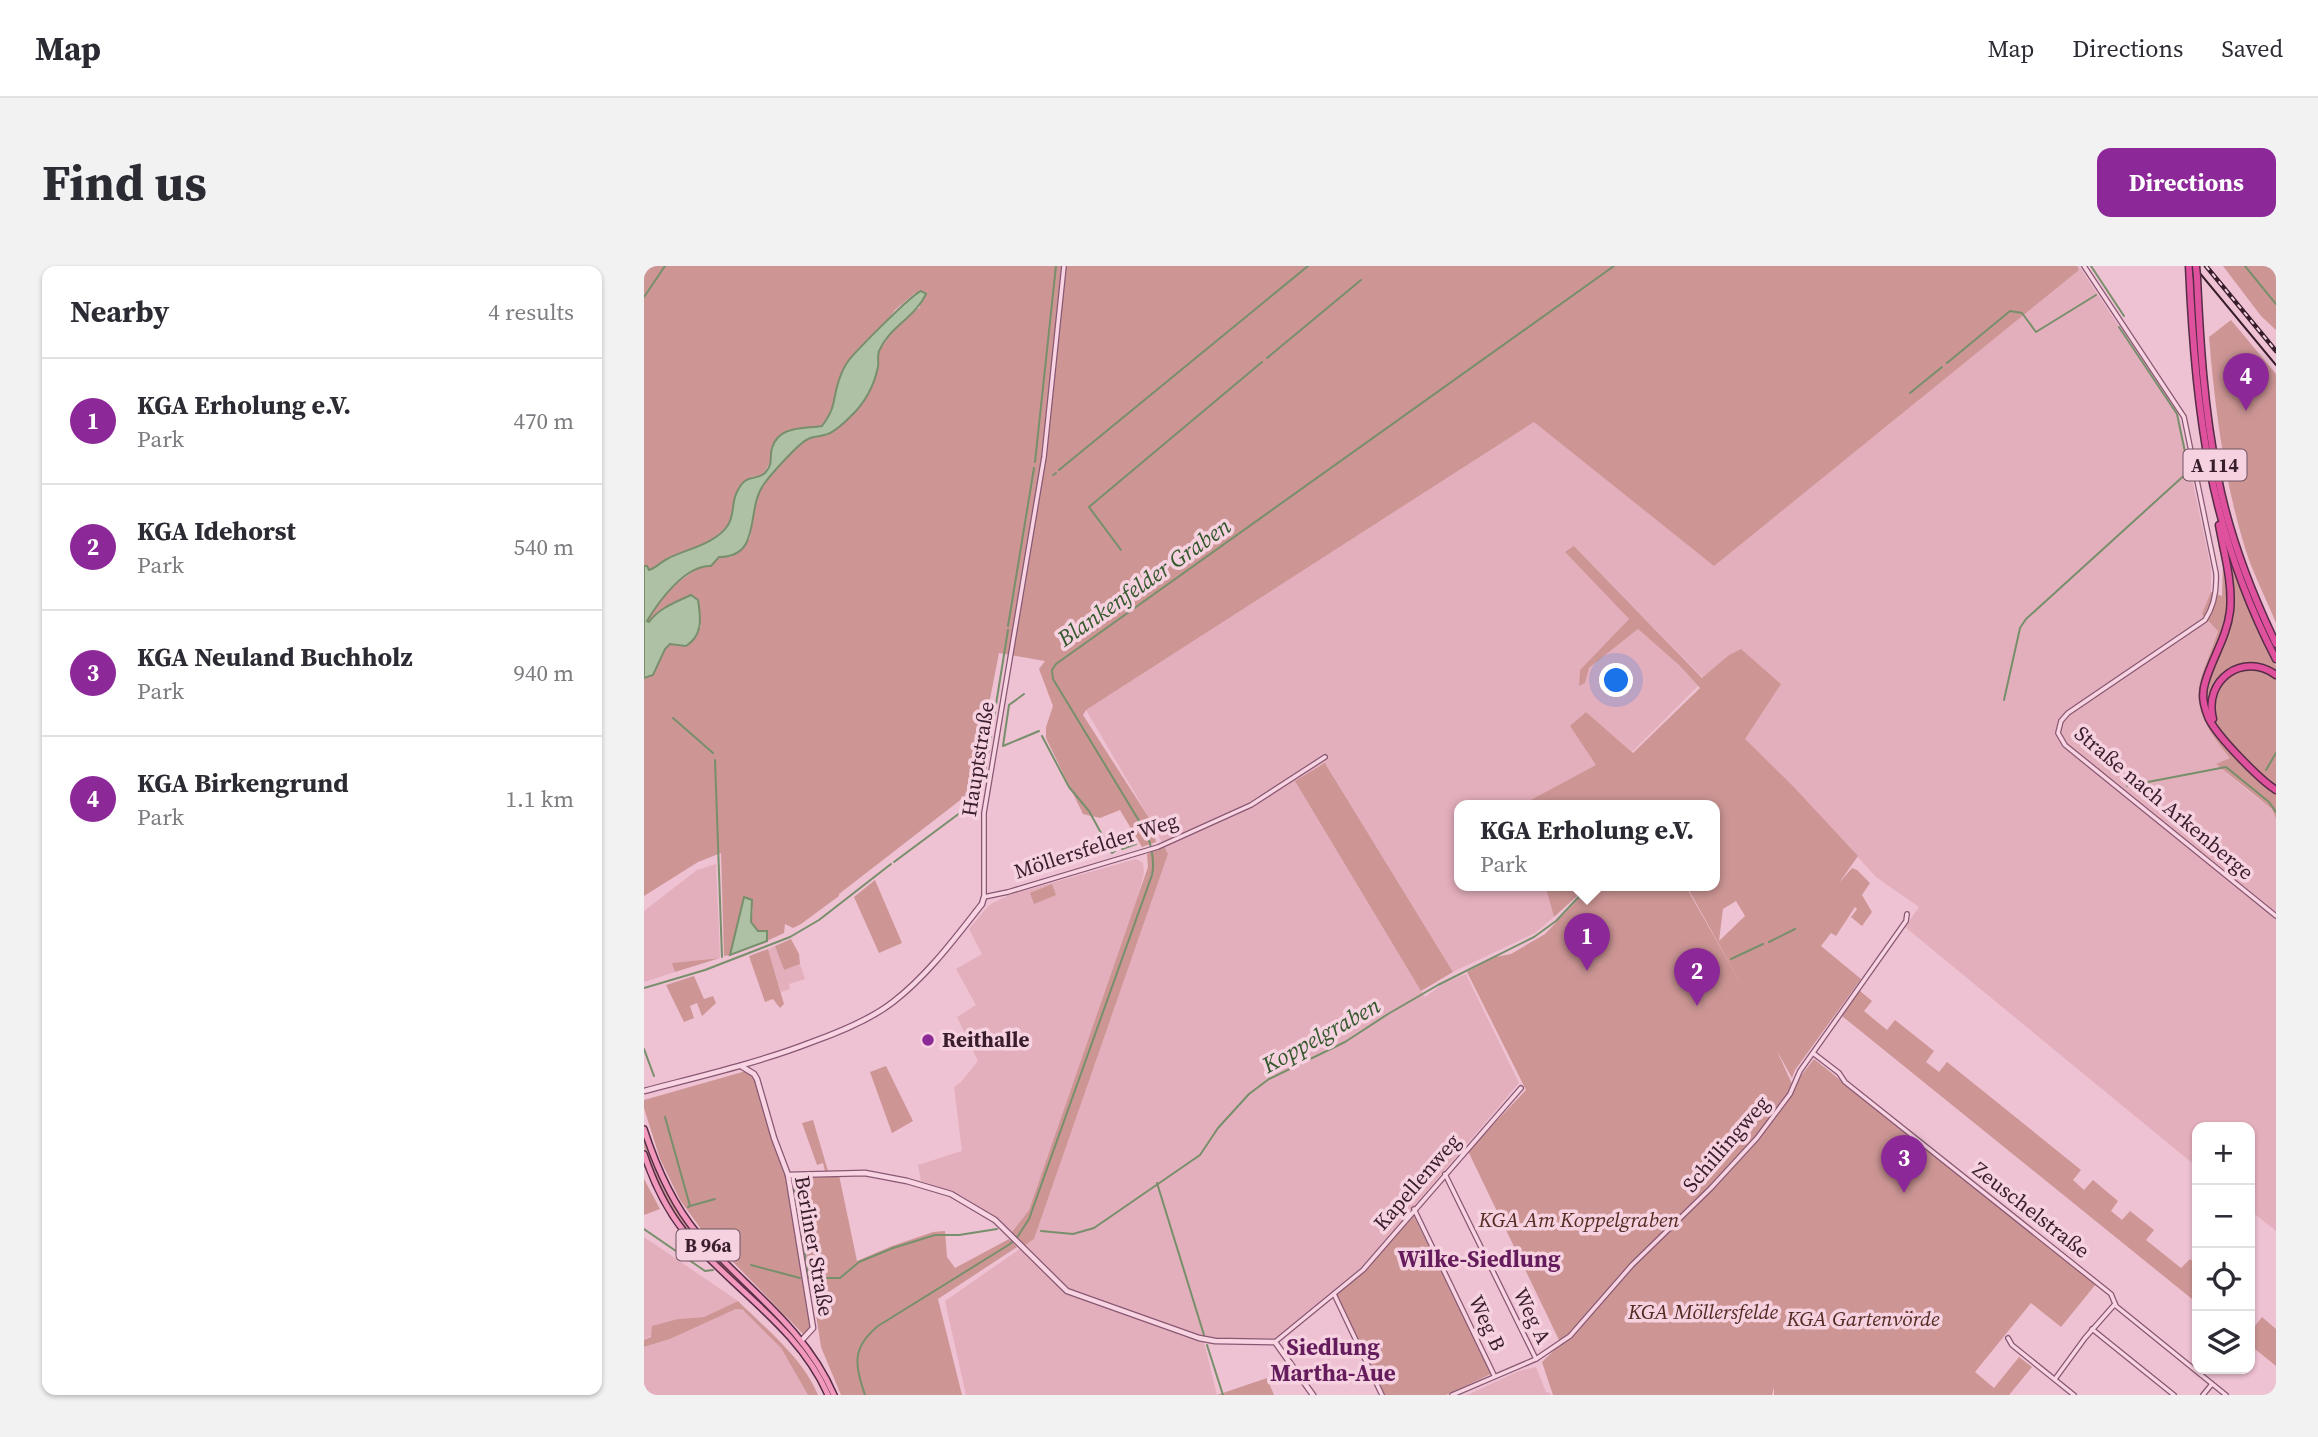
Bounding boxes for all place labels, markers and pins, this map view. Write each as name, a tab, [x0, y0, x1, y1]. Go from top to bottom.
pin: 4	[2223, 353, 2269, 411]
pin: 1	[1564, 913, 1610, 971]
pin: 2	[1674, 948, 1720, 1006]
place label: Reithalle	[942, 1025, 1030, 1054]
marker: Reithalle	[920, 1032, 936, 1048]
pin: 3	[1881, 1135, 1927, 1193]

